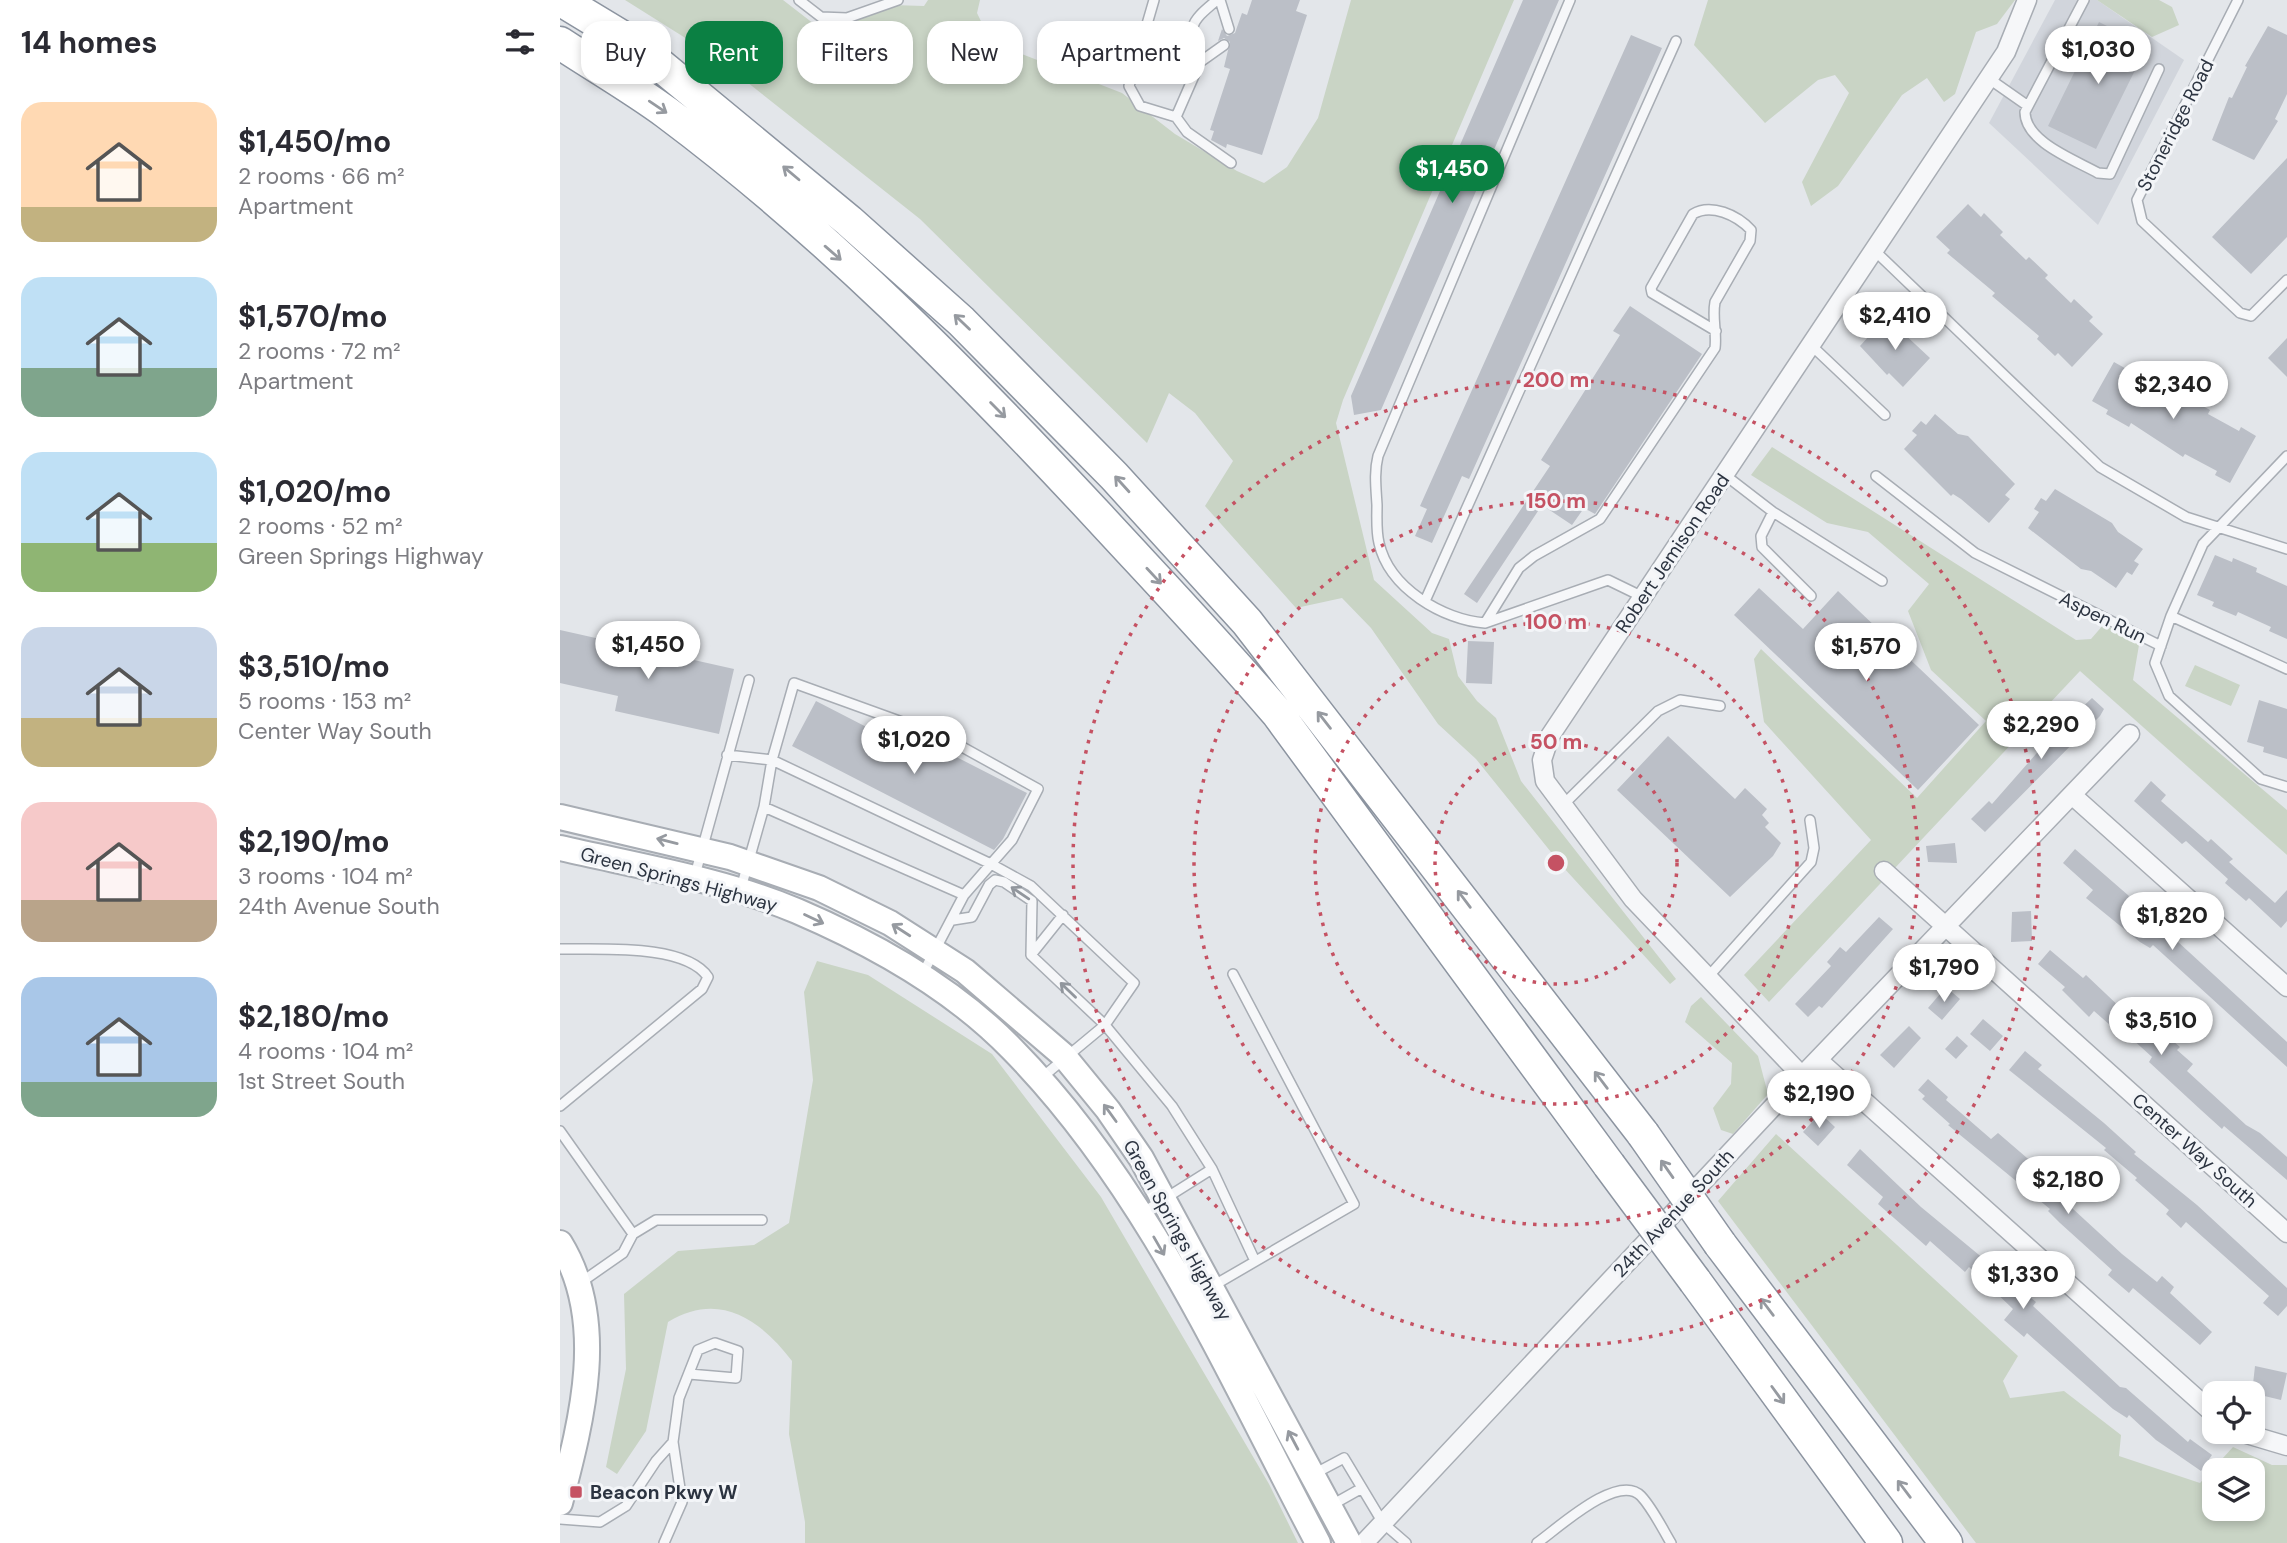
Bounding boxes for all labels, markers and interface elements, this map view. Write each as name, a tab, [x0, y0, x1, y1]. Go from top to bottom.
chip: Buy	[581, 21, 671, 84]
chip: Rent	[685, 21, 783, 84]
chip: Filters	[797, 21, 913, 84]
chip: New	[927, 21, 1023, 84]
chip: Apartment	[1037, 21, 1205, 84]
text: 14 homes	[21, 23, 158, 62]
icon: filters	[501, 23, 539, 61]
pin: $1,030	[2041, 27, 2155, 86]
text: $1,030	[2061, 34, 2135, 64]
street label: Stoneridge Road	[2131, 55, 2219, 195]
one-way arrow	[648, 100, 667, 115]
text: $1,450/mo	[238, 122, 391, 161]
icon: home	[77, 130, 161, 214]
pin: $1,450	[1395, 146, 1509, 205]
text: $1,450	[1415, 153, 1489, 183]
text: 2 rooms · 66 m²	[238, 161, 405, 191]
one-way arrow	[782, 165, 800, 181]
text: Apartment	[238, 191, 353, 221]
one-way arrow	[824, 245, 842, 261]
pin: $2,410	[1838, 292, 1952, 352]
text: $1,570/mo	[238, 297, 388, 336]
text: $2,410	[1859, 300, 1931, 330]
icon: home	[77, 305, 161, 389]
one-way arrow	[954, 314, 971, 331]
text: 2 rooms · 72 m²	[238, 336, 401, 366]
pin: $2,340	[2116, 362, 2230, 421]
text: Apartment	[238, 366, 353, 396]
text: 200 m	[1523, 366, 1589, 394]
text: $2,340	[2134, 369, 2212, 399]
one-way arrow	[989, 401, 1006, 418]
street label: Robert Jemison Road	[1610, 469, 1735, 638]
text: $1,020/mo	[238, 472, 391, 511]
one-way arrow	[1113, 476, 1130, 493]
icon: home	[77, 480, 161, 564]
text: 150 m	[1526, 487, 1586, 515]
text: 2 rooms · 52 m²	[238, 511, 403, 541]
text: Green Springs Highway	[238, 541, 484, 571]
one-way arrow	[1145, 567, 1162, 584]
street label: Aspen Run	[2055, 586, 2150, 649]
text: 100 m	[1525, 608, 1587, 636]
pin: $1,450	[591, 622, 705, 681]
pin: $1,570	[1809, 624, 1923, 683]
text: $1,450	[611, 629, 685, 659]
text: $1,570	[1831, 631, 1901, 661]
text: $3,510/mo	[238, 647, 390, 686]
icon: home	[77, 655, 161, 739]
text: 5 rooms · 153 m²	[238, 686, 411, 716]
pin: $2,290	[1984, 702, 2098, 761]
text: $2,290	[2003, 709, 2079, 739]
one-way arrow	[1316, 711, 1331, 729]
text: Center Way South	[238, 716, 432, 746]
pin: $1,020	[857, 716, 971, 776]
text: $1,020	[877, 724, 951, 754]
text: 50 m	[1530, 728, 1582, 756]
text: $2,190/mo	[238, 822, 389, 861]
icon: home	[77, 830, 161, 914]
one-way arrow	[656, 834, 678, 847]
street label: Green Springs Highway	[578, 841, 781, 918]
centre of rings	[1544, 851, 1568, 875]
text: 3 rooms · 104 m²	[238, 861, 413, 891]
one-way arrow	[1011, 886, 1031, 900]
one-way arrow	[1456, 890, 1471, 909]
text: 24th Avenue South	[238, 891, 440, 921]
pin: $1,820	[2115, 892, 2229, 952]
text: $1,820	[2136, 900, 2208, 930]
one-way arrow	[803, 913, 824, 926]
one-way arrow	[892, 923, 911, 937]
pin: $1,790	[1887, 944, 2001, 1004]
text: $1,790	[1909, 952, 1979, 982]
one-way arrow	[1060, 981, 1077, 998]
text: $2,180/mo	[238, 997, 389, 1036]
pin: $3,510	[2104, 998, 2218, 1057]
icon: home	[77, 1005, 161, 1089]
text: $3,510	[2125, 1005, 2197, 1035]
text: 4 rooms · 104 m²	[238, 1036, 413, 1066]
text: 1st Street South	[238, 1066, 405, 1096]
pin: $2,190	[1762, 1070, 1876, 1130]
one-way arrow	[1594, 1071, 1609, 1090]
text: $2,190	[1783, 1078, 1855, 1108]
street label: Center Way South	[2127, 1088, 2263, 1213]
one-way arrow	[1103, 1104, 1118, 1123]
street label: Green Springs Highway	[1117, 1135, 1238, 1325]
street label: 24th Avenue South	[1607, 1144, 1739, 1283]
pin: $2,180	[2011, 1156, 2125, 1216]
one-way arrow	[1660, 1160, 1674, 1179]
text: $2,180	[2032, 1164, 2104, 1194]
one-way arrow	[1152, 1235, 1166, 1255]
pin: $1,330	[1966, 1252, 2080, 1311]
text: $1,330	[1987, 1259, 2059, 1289]
one-way arrow	[1760, 1298, 1775, 1317]
map controls	[2202, 1381, 2265, 1521]
button: locate	[2202, 1381, 2265, 1444]
one-way arrow	[1771, 1385, 1785, 1404]
one-way arrow	[1286, 1430, 1299, 1451]
button: layers	[2202, 1458, 2265, 1521]
place label: Beacon Pkwy W	[590, 1480, 738, 1505]
one-way arrow	[1897, 1480, 1912, 1498]
marker: Beacon Pkwy W	[568, 1484, 584, 1500]

